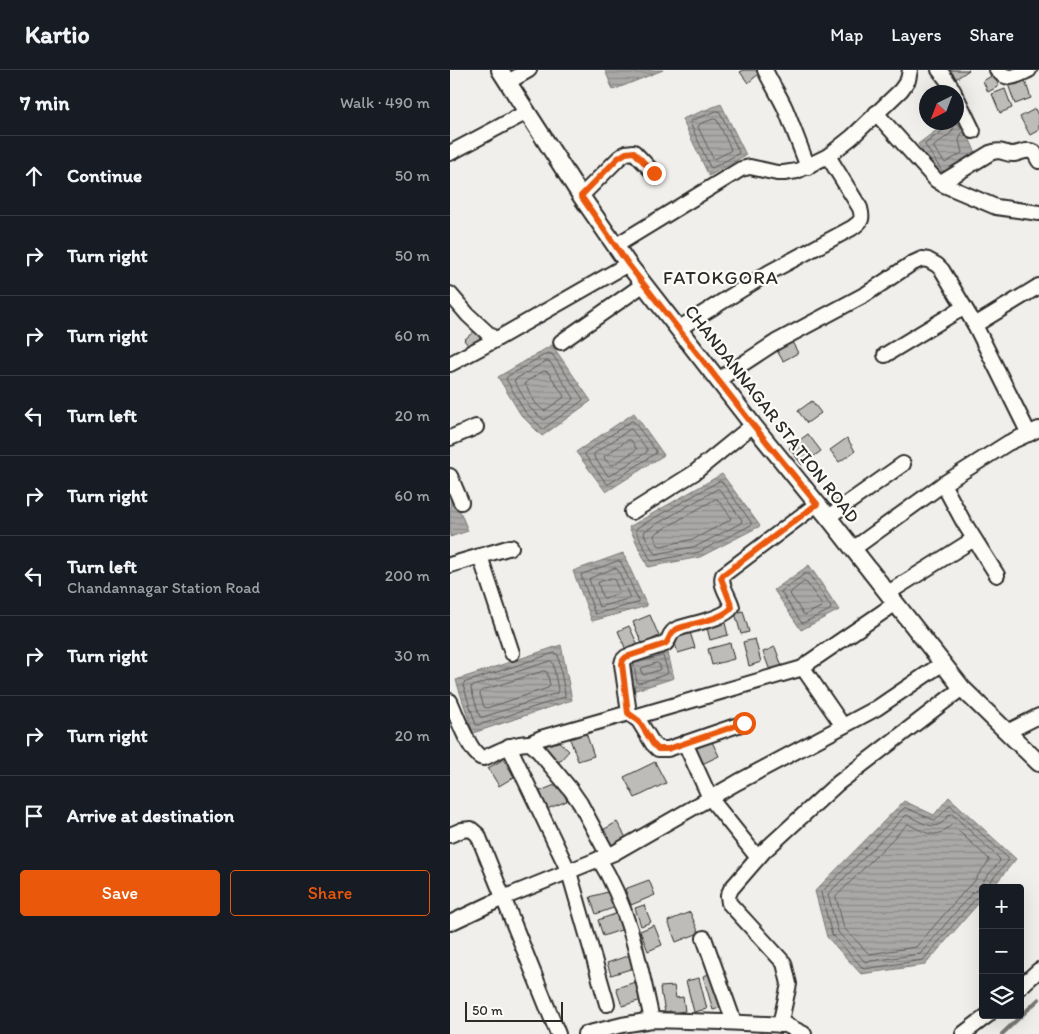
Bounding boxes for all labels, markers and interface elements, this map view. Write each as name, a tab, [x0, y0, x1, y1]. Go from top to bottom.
text: Kartio	[25, 20, 90, 49]
text: Map	[830, 24, 863, 46]
text: Layers	[891, 24, 941, 46]
text: Share	[969, 24, 1014, 46]
north arrow	[919, 85, 964, 130]
text: 7 min	[20, 90, 69, 115]
text: Walk · 490 m	[340, 93, 430, 112]
icon: ahead	[20, 162, 48, 190]
route end	[643, 162, 666, 185]
text: Continue	[67, 164, 142, 187]
text: 50 m	[395, 166, 430, 185]
icon: right	[20, 242, 48, 270]
text: Turn right	[67, 244, 148, 267]
text: 50 m	[395, 246, 430, 265]
district label: FATOKGORA	[663, 266, 779, 289]
street label: CHANDANNAGAR STATION ROAD	[680, 301, 864, 527]
icon: right	[20, 322, 48, 350]
text: Turn right	[67, 324, 148, 347]
text: 60 m	[395, 326, 430, 345]
icon: left	[20, 402, 48, 430]
text: Turn left	[67, 404, 137, 427]
text: 20 m	[395, 406, 430, 425]
icon: right	[20, 482, 48, 510]
text: Turn right	[67, 484, 148, 507]
text: 60 m	[395, 486, 430, 505]
text: Turn left	[67, 555, 137, 578]
icon: left	[20, 562, 48, 590]
text: 200 m	[385, 566, 430, 585]
text: Chandannagar Station Road	[67, 578, 260, 597]
icon: right	[20, 642, 48, 670]
text: Turn right	[67, 644, 148, 667]
text: 30 m	[394, 646, 430, 665]
route start	[733, 712, 756, 735]
icon: right	[20, 722, 48, 750]
text: Turn right	[67, 724, 148, 747]
text: 20 m	[395, 726, 430, 745]
icon: arrive	[20, 802, 48, 830]
text: Arrive at destination	[67, 804, 234, 827]
button: Save	[20, 870, 220, 916]
button: Share	[230, 870, 430, 916]
map controls	[979, 884, 1024, 1019]
button: +	[979, 884, 1024, 929]
button: −	[979, 929, 1024, 974]
button: layers	[979, 974, 1024, 1019]
scale bar	[465, 999, 562, 1022]
text: 50 m	[472, 1002, 503, 1019]

